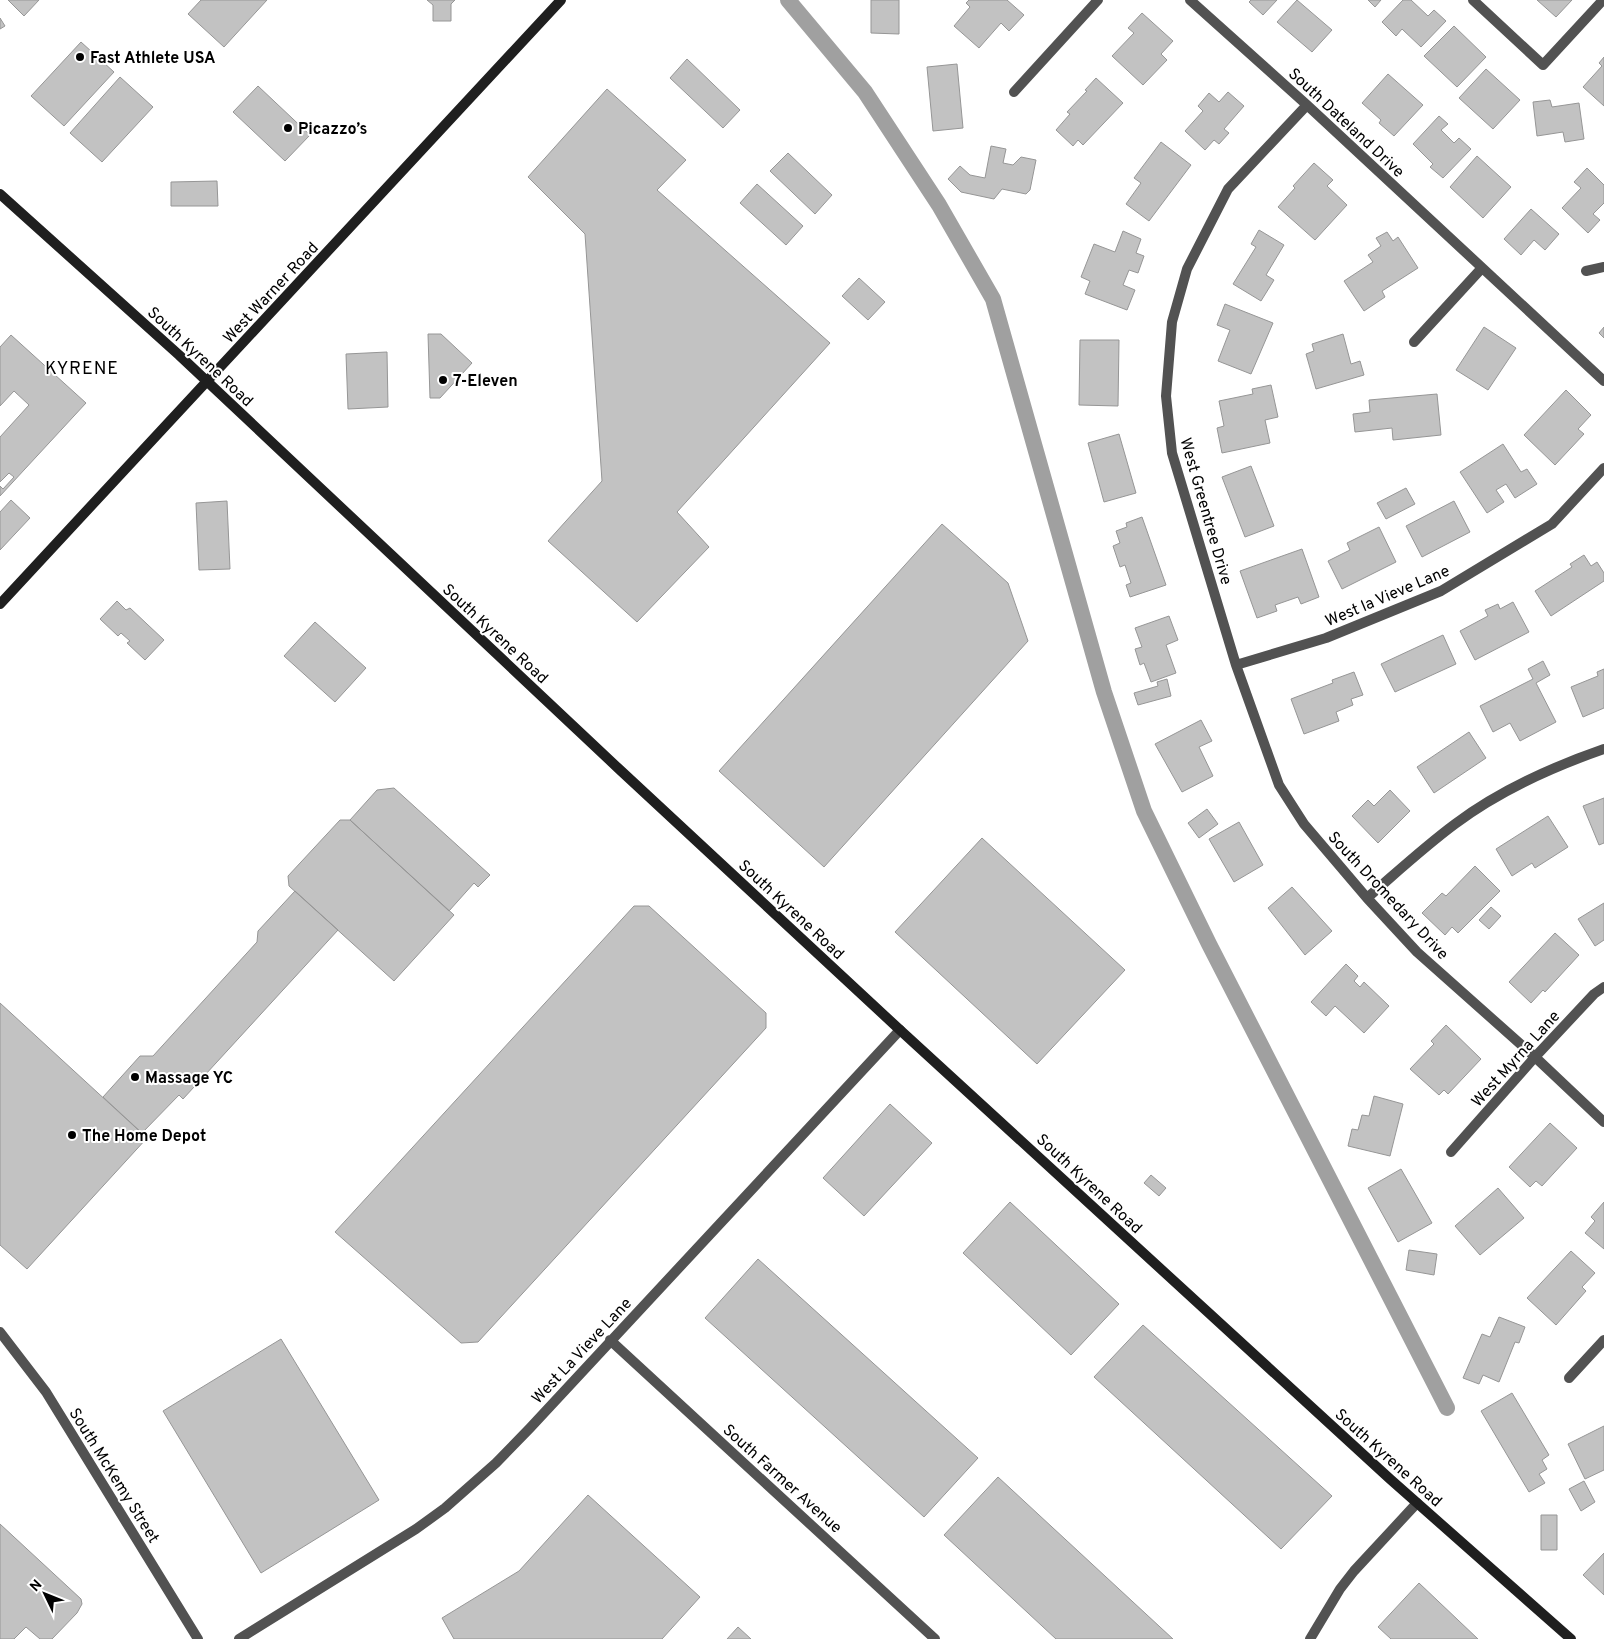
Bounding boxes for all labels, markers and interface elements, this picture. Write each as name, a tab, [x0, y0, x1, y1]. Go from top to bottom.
place label: Fast Athlete USA	[90, 49, 216, 69]
marker: Fast Athlete USA	[74, 51, 86, 63]
street label: South Dateland Drive	[1283, 64, 1408, 183]
place label: Picazzo’s	[298, 120, 367, 140]
marker: Picazzo’s	[282, 122, 294, 134]
street label: West Warner Road	[219, 239, 324, 348]
street label: South Kyrene Road	[143, 303, 257, 412]
district label: KYRENE	[45, 358, 119, 381]
place label: 7-Eleven	[453, 372, 518, 392]
marker: 7-Eleven	[437, 374, 449, 386]
street label: West Greentree Drive	[1174, 436, 1236, 588]
street label: West la Vieve Lane	[1323, 562, 1453, 632]
street label: South Kyrene Road	[438, 580, 552, 689]
street label: South Dromedary Drive	[1323, 828, 1452, 965]
street label: South Kyrene Road	[734, 856, 848, 965]
street label: West Myrna Lane	[1468, 1007, 1565, 1112]
place label: Massage YC	[145, 1069, 233, 1089]
marker: Massage YC	[129, 1071, 141, 1083]
place label: The Home Depot	[82, 1127, 206, 1147]
marker: The Home Depot	[66, 1129, 78, 1141]
street label: South Kyrene Road	[1032, 1130, 1146, 1239]
street label: West La Vieve Lane	[528, 1294, 637, 1409]
street label: South McKemy Street	[64, 1405, 163, 1547]
street label: South Kyrene Road	[1330, 1405, 1445, 1512]
street label: South Farmer Avenue	[718, 1421, 845, 1538]
north arrow	[20, 1569, 70, 1619]
text: N	[27, 1577, 46, 1596]

